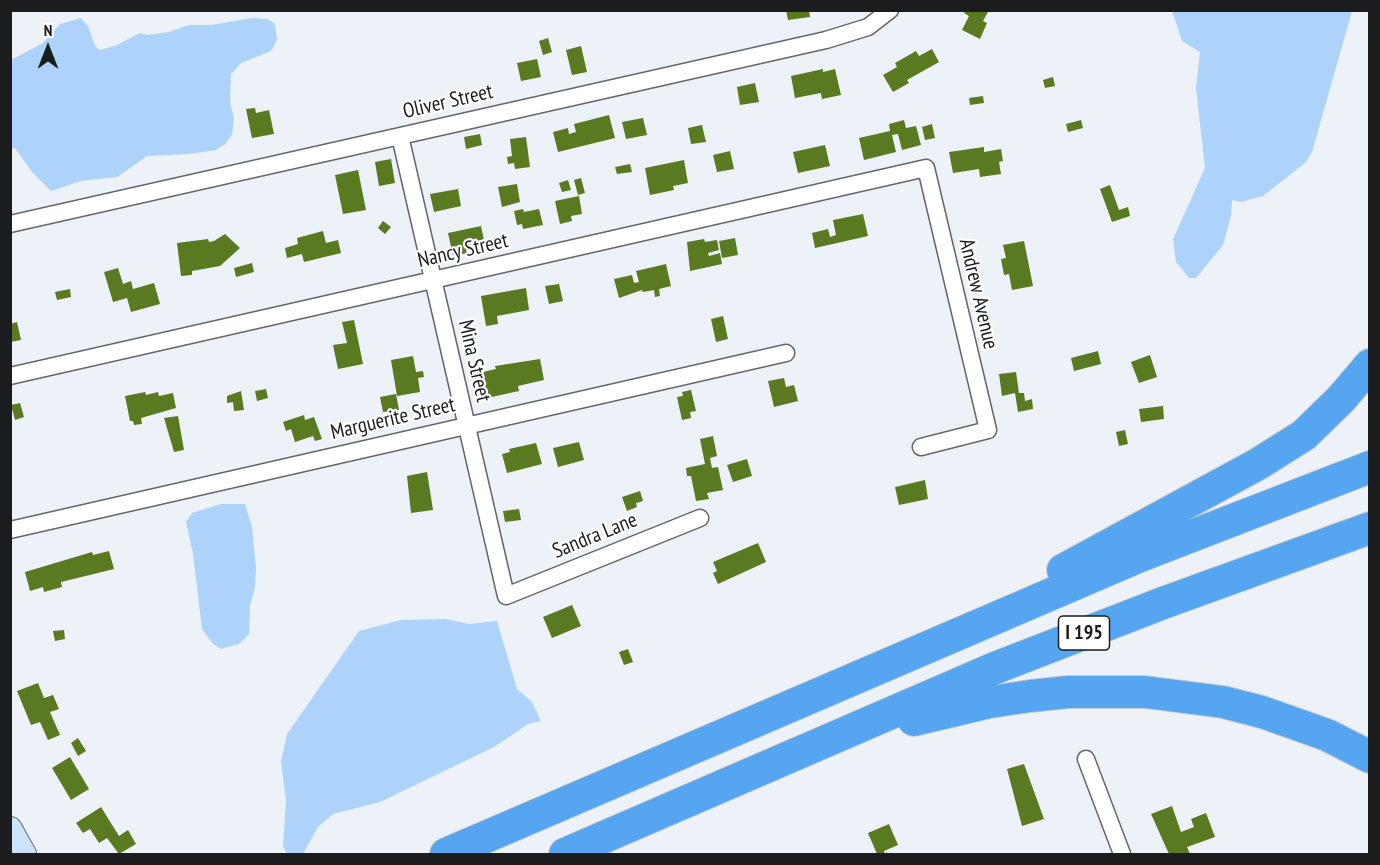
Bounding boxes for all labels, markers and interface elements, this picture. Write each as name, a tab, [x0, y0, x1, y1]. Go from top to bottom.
north arrow	[18, 18, 78, 78]
text: N	[44, 20, 52, 40]
street label: Oliver Street	[401, 79, 495, 125]
street label: Nancy Street	[415, 228, 511, 274]
street label: Andrew Avenue	[953, 236, 1003, 352]
street label: Mina Street	[452, 317, 496, 405]
street label: Marguerite Street	[328, 392, 458, 446]
street label: Sandra Lane	[549, 508, 641, 564]
road number: I 195	[1058, 616, 1110, 650]

